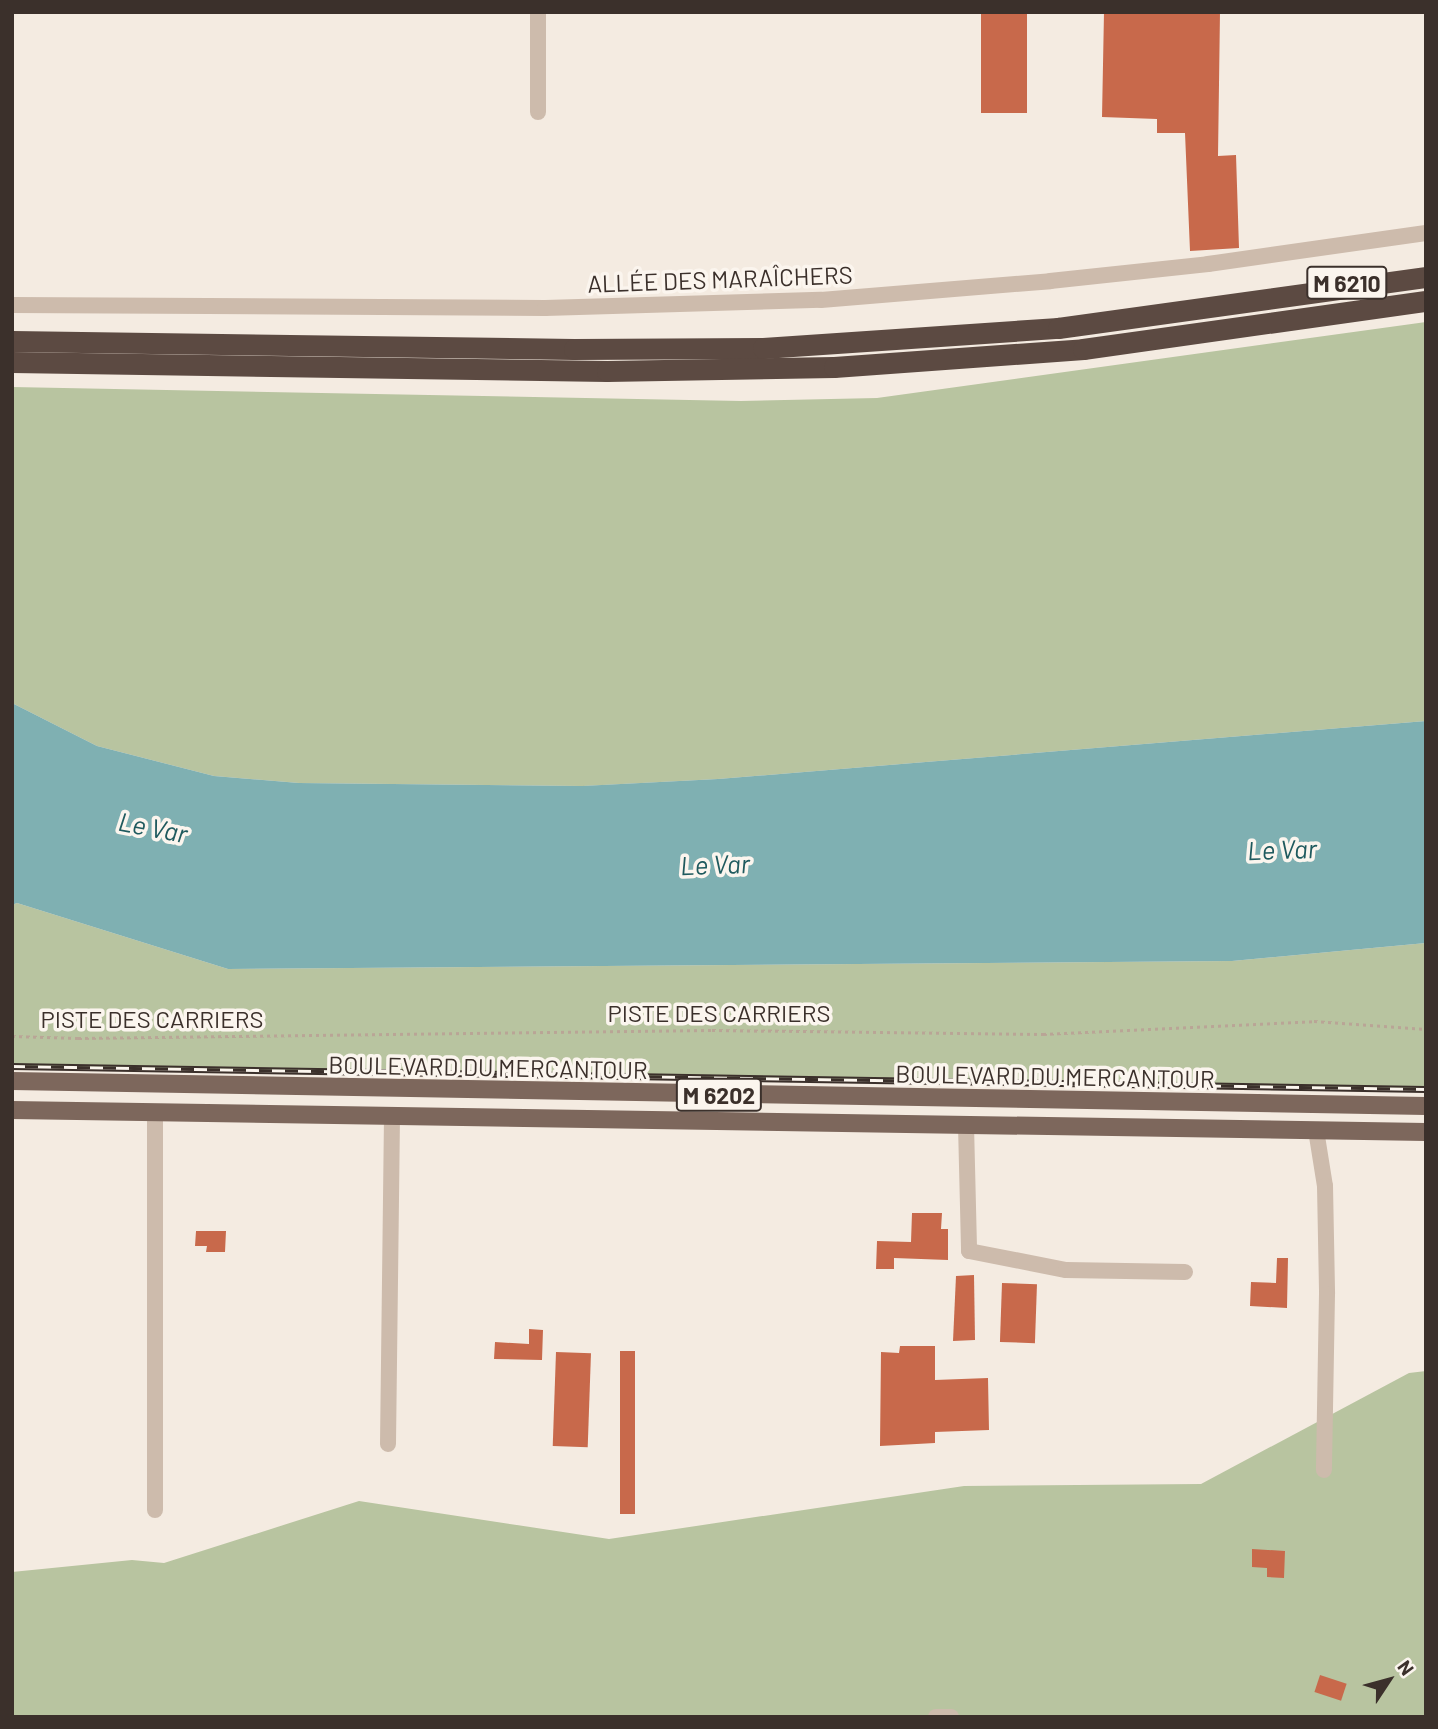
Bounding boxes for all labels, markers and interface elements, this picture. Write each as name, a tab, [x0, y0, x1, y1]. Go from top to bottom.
street label: ALLÉE DES MARAÎCHERS	[587, 260, 853, 298]
road number: M 6210	[1305, 264, 1389, 302]
water label: Le Var	[116, 805, 190, 849]
water label: Le Var	[1247, 832, 1317, 866]
water label: Le Var	[680, 847, 750, 881]
street label: PISTE DES CARRIERS	[607, 999, 831, 1027]
street label: PISTE DES CARRIERS	[40, 1005, 264, 1033]
street label: BOULEVARD DU MERCANTOUR	[328, 1050, 648, 1084]
street label: BOULEVARD DU MERCANTOUR	[895, 1059, 1215, 1093]
road number: M 6202	[675, 1076, 763, 1114]
north arrow	[1354, 1645, 1424, 1715]
text: N	[1393, 1655, 1419, 1679]

